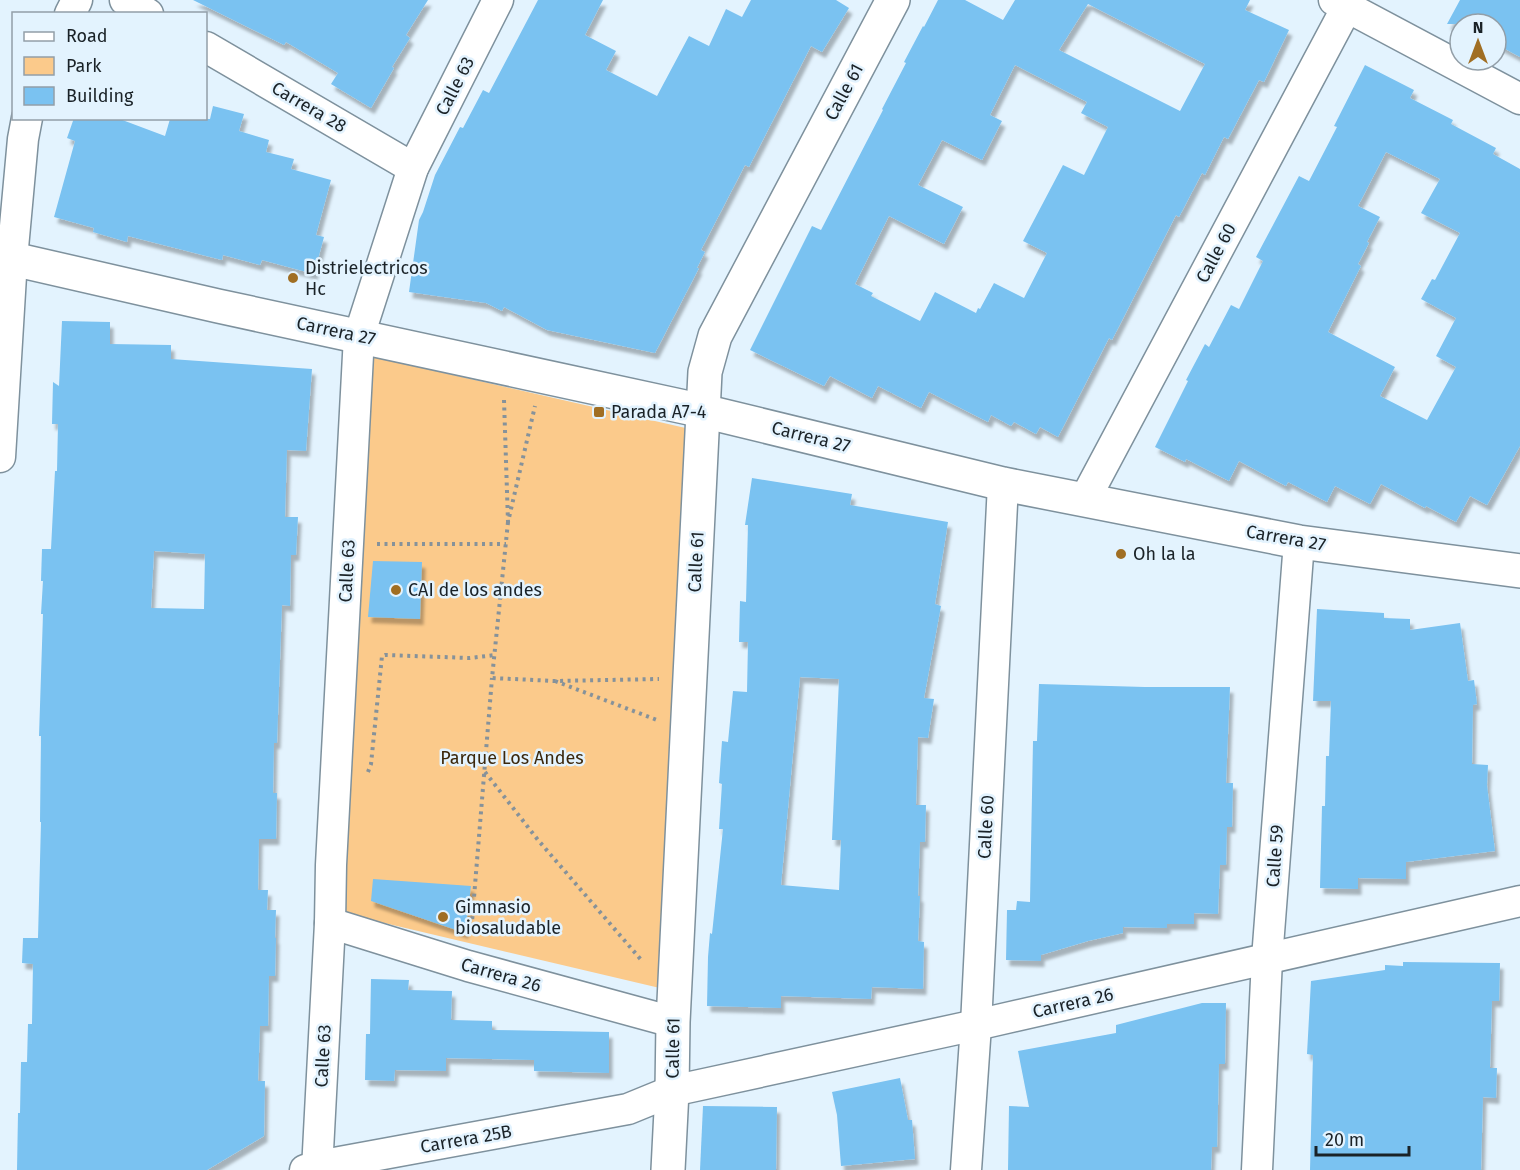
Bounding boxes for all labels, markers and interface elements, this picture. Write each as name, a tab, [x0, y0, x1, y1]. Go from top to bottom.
legend	[12, 12, 207, 120]
north arrow	[1448, 12, 1508, 72]
text: N	[1473, 18, 1483, 37]
text: Road	[66, 25, 108, 47]
street label: Calle 63	[431, 53, 479, 119]
text: Park	[66, 55, 102, 77]
street label: Calle 61	[820, 60, 868, 124]
street label: Carrera 28	[268, 77, 350, 137]
text: Building	[66, 85, 134, 107]
street label: Calle 60	[1191, 219, 1241, 287]
place label: Distrielectricos Hc	[305, 257, 428, 300]
marker: Distrielectricos Hc	[286, 271, 300, 285]
street label: Carrera 27	[294, 312, 378, 350]
place label: Parada A7-4	[611, 401, 707, 423]
marker: Parada A7-4	[592, 405, 606, 419]
street label: Carrera 27	[769, 417, 853, 457]
street label: Carrera 27	[1244, 520, 1328, 556]
street label: Calle 61	[683, 531, 709, 593]
street label: Calle 63	[334, 539, 360, 603]
place label: Oh la la	[1133, 543, 1196, 565]
marker: Oh la la	[1114, 547, 1128, 561]
place label: CAI de los andes	[408, 579, 542, 601]
marker: CAI de los andes	[389, 583, 403, 597]
park label: Parque Los Andes	[440, 747, 584, 769]
street label: Calle 60	[973, 794, 999, 860]
street label: Calle 59	[1262, 824, 1288, 888]
place label: Gimnasio biosaludable	[455, 896, 561, 939]
marker: Gimnasio biosaludable	[436, 910, 450, 924]
street label: Carrera 26	[458, 953, 544, 997]
street label: Carrera 26	[1030, 983, 1116, 1023]
street label: Calle 61	[661, 1017, 685, 1079]
street label: Calle 63	[310, 1024, 336, 1088]
scale bar	[1316, 1119, 1409, 1157]
street label: Carrera 25B	[418, 1120, 514, 1158]
text: 20 m	[1325, 1129, 1364, 1151]

